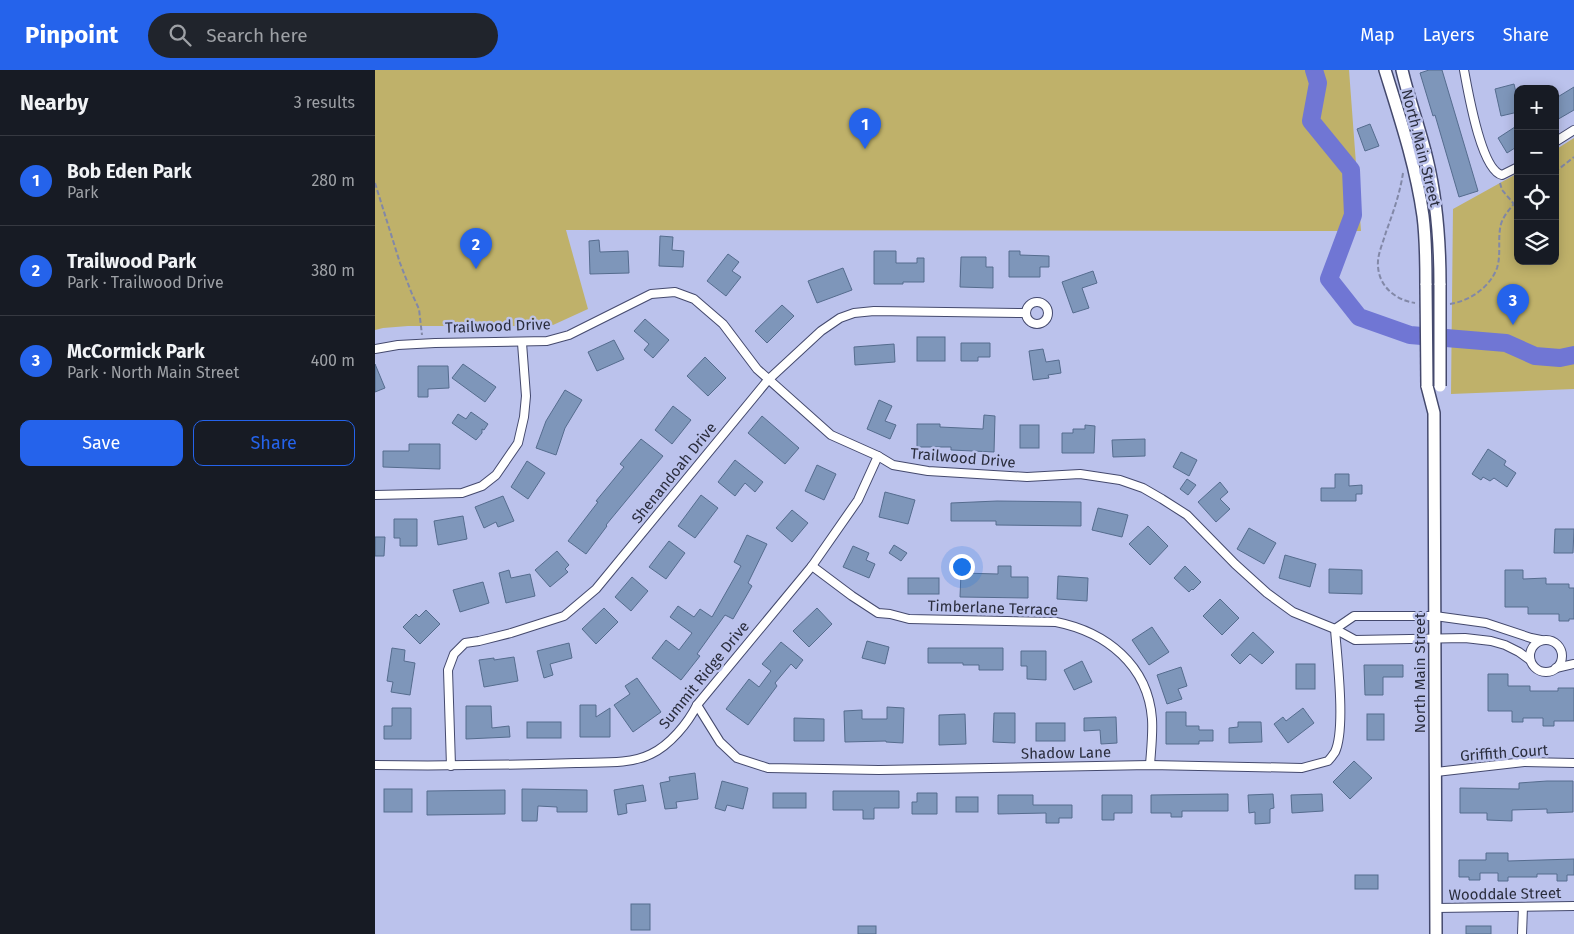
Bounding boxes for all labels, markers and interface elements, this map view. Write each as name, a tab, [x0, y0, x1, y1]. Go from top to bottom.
search box	[148, 13, 498, 58]
text: Pinpoint	[25, 21, 118, 49]
icon: search	[166, 21, 194, 49]
text: Search here	[206, 24, 308, 47]
text: Map	[1360, 24, 1395, 46]
text: Layers	[1423, 24, 1475, 46]
text: Share	[1503, 24, 1549, 46]
map controls	[1514, 85, 1559, 265]
button: +	[1514, 85, 1559, 130]
street label: North Main Street	[1398, 87, 1444, 209]
text: Nearby	[20, 90, 88, 116]
text: 3 results	[294, 93, 355, 112]
pin: 1	[849, 108, 881, 149]
button: −	[1514, 130, 1559, 175]
text: Bob Eden Park	[67, 160, 192, 183]
text: 1	[32, 171, 40, 190]
text: 280 m	[311, 171, 355, 190]
button: locate	[1514, 175, 1559, 220]
text: Park	[67, 183, 99, 202]
button: layers	[1514, 220, 1559, 265]
pin: 2	[460, 228, 492, 269]
text: Trailwood Park	[67, 250, 196, 273]
text: 2	[32, 261, 40, 280]
text: 380 m	[311, 261, 355, 280]
text: Park · Trailwood Drive	[67, 273, 224, 292]
pin: 3	[1497, 284, 1529, 325]
street label: Trailwood Drive	[445, 315, 551, 337]
text: McCormick Park	[67, 340, 205, 363]
text: 3	[32, 351, 40, 370]
text: 400 m	[311, 351, 355, 370]
text: Park · North Main Street	[67, 363, 239, 382]
street label: Shenandoah Drive	[628, 419, 720, 527]
button: Save	[20, 420, 183, 466]
button: Share	[193, 420, 355, 466]
street label: Trailwood Drive	[910, 444, 1016, 472]
your location	[949, 554, 975, 580]
street label: Timberlane Terrace	[927, 597, 1059, 619]
street label: North Main Street	[1411, 612, 1429, 733]
street label: Summit Ridge Drive	[655, 617, 753, 733]
street label: Griffith Court	[1459, 741, 1549, 765]
street label: Shadow Lane	[1021, 743, 1111, 763]
street label: Wooddale Street	[1448, 884, 1562, 904]

